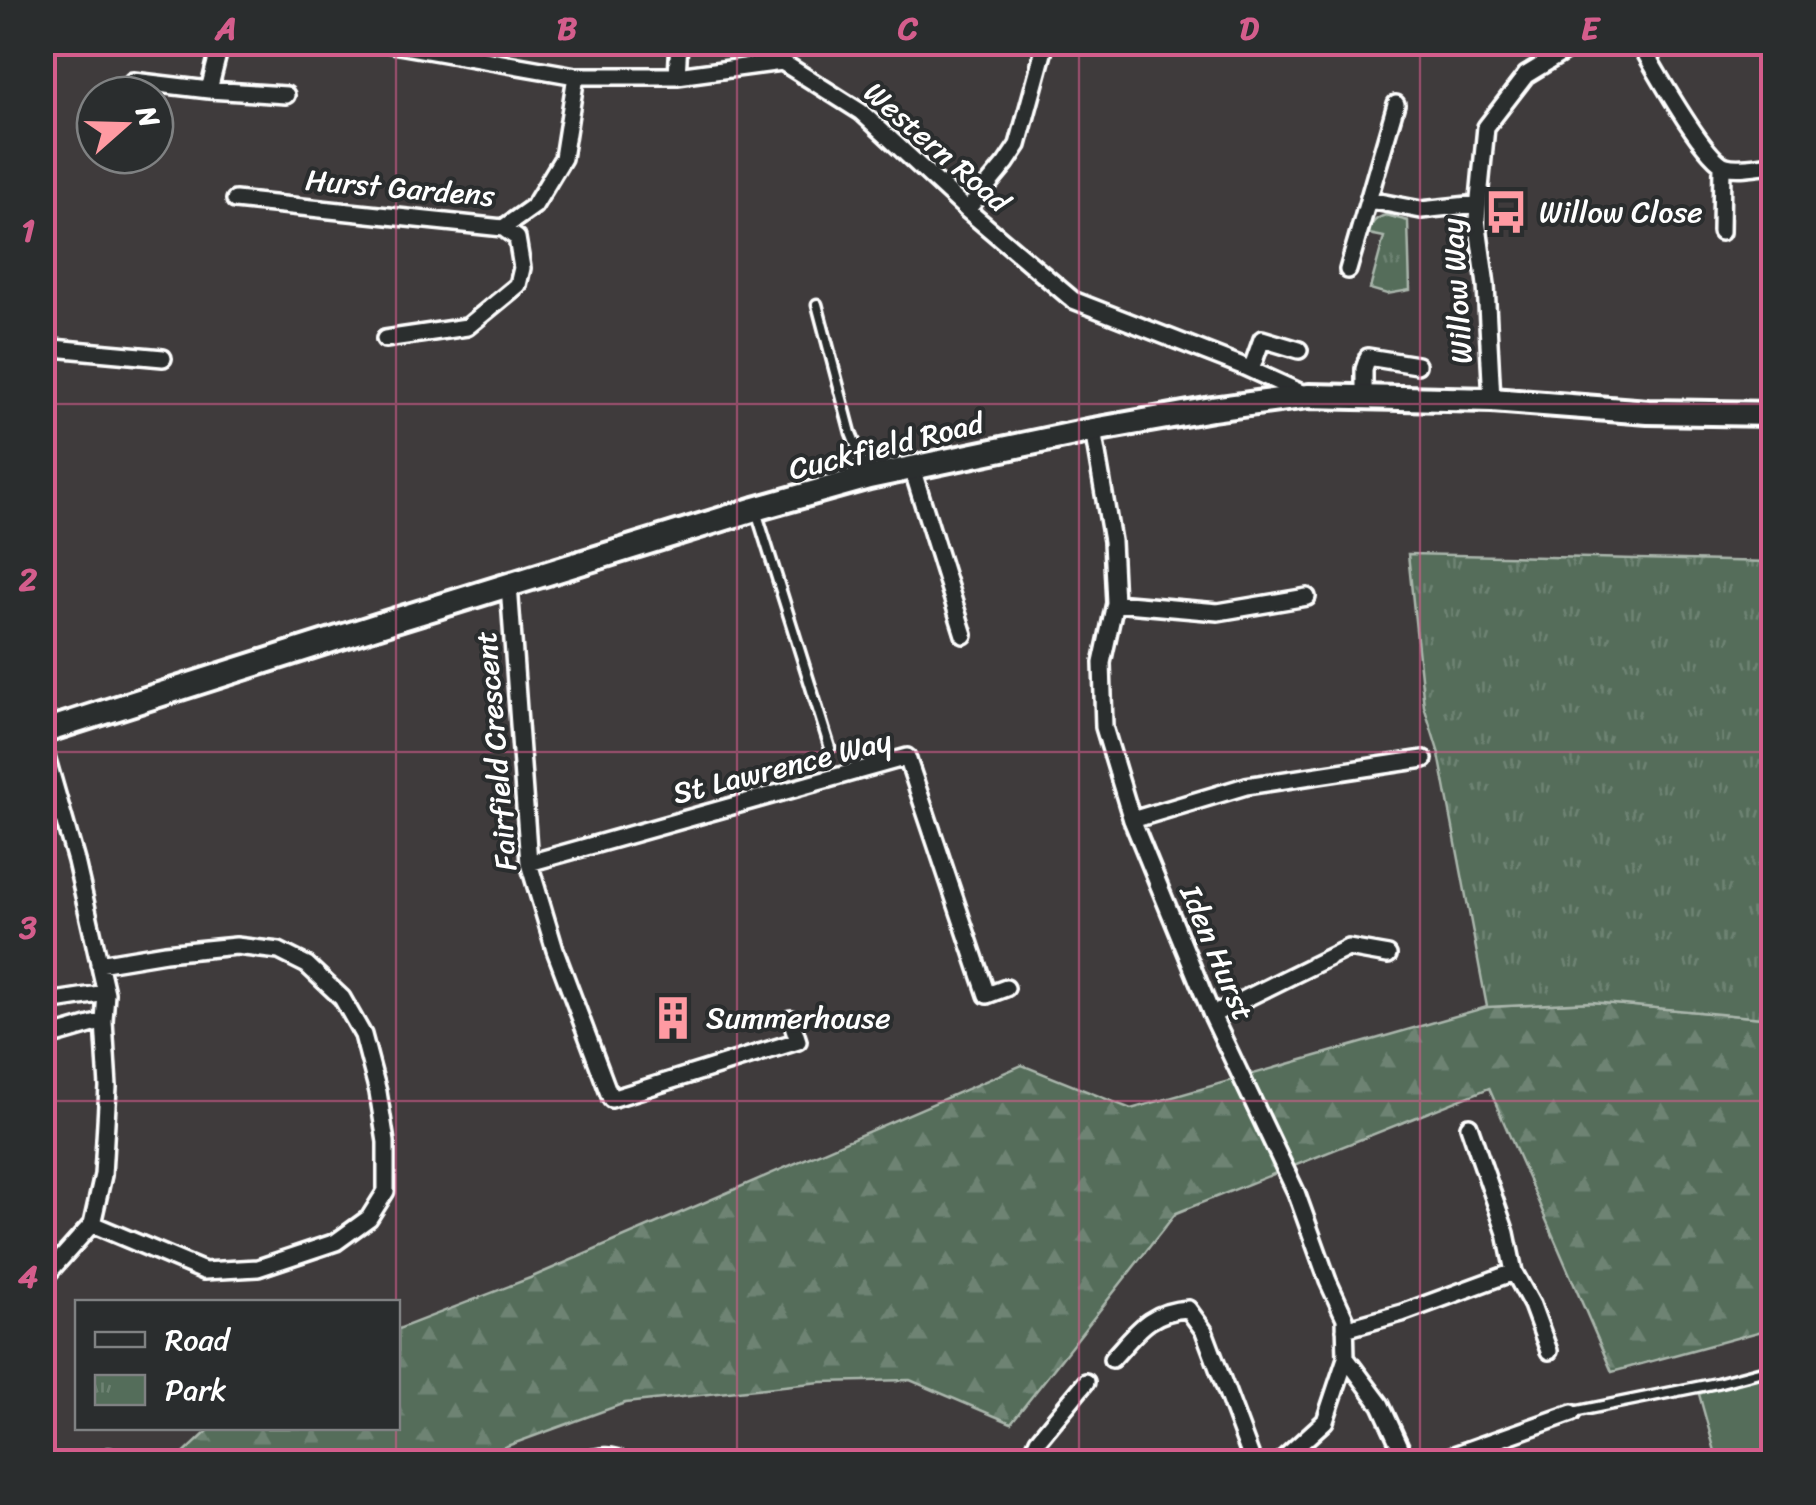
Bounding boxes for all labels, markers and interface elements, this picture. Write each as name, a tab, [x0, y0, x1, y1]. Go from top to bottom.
text: A	[214, 0, 237, 57]
text: B	[557, 0, 577, 57]
text: C	[897, 0, 919, 57]
text: D	[1239, 0, 1259, 57]
text: E	[1581, 0, 1601, 57]
street label: Western Road	[851, 67, 1025, 228]
north arrow	[75, 75, 175, 175]
text: N	[121, 98, 175, 135]
street label: Hurst Gardens	[303, 153, 497, 223]
place label: Willow Close	[1539, 185, 1703, 239]
bus stop icon: Willow Close	[1482, 188, 1530, 236]
text: 1	[21, 202, 35, 259]
street label: Willow Way	[1425, 216, 1489, 366]
street label: Cuckfield Road	[783, 395, 991, 496]
text: 2	[19, 551, 38, 608]
street label: Fairfield Crescent	[459, 629, 533, 873]
street label: St Lawrence Way	[667, 714, 898, 820]
street label: Iden Hurst	[1164, 875, 1270, 1030]
text: 3	[18, 899, 37, 956]
place label: Summerhouse	[706, 991, 891, 1045]
building icon: Summerhouse	[649, 994, 697, 1042]
text: 4	[18, 1248, 38, 1305]
legend	[75, 1300, 400, 1430]
text: Road	[165, 1313, 232, 1367]
text: Park	[165, 1363, 227, 1417]

